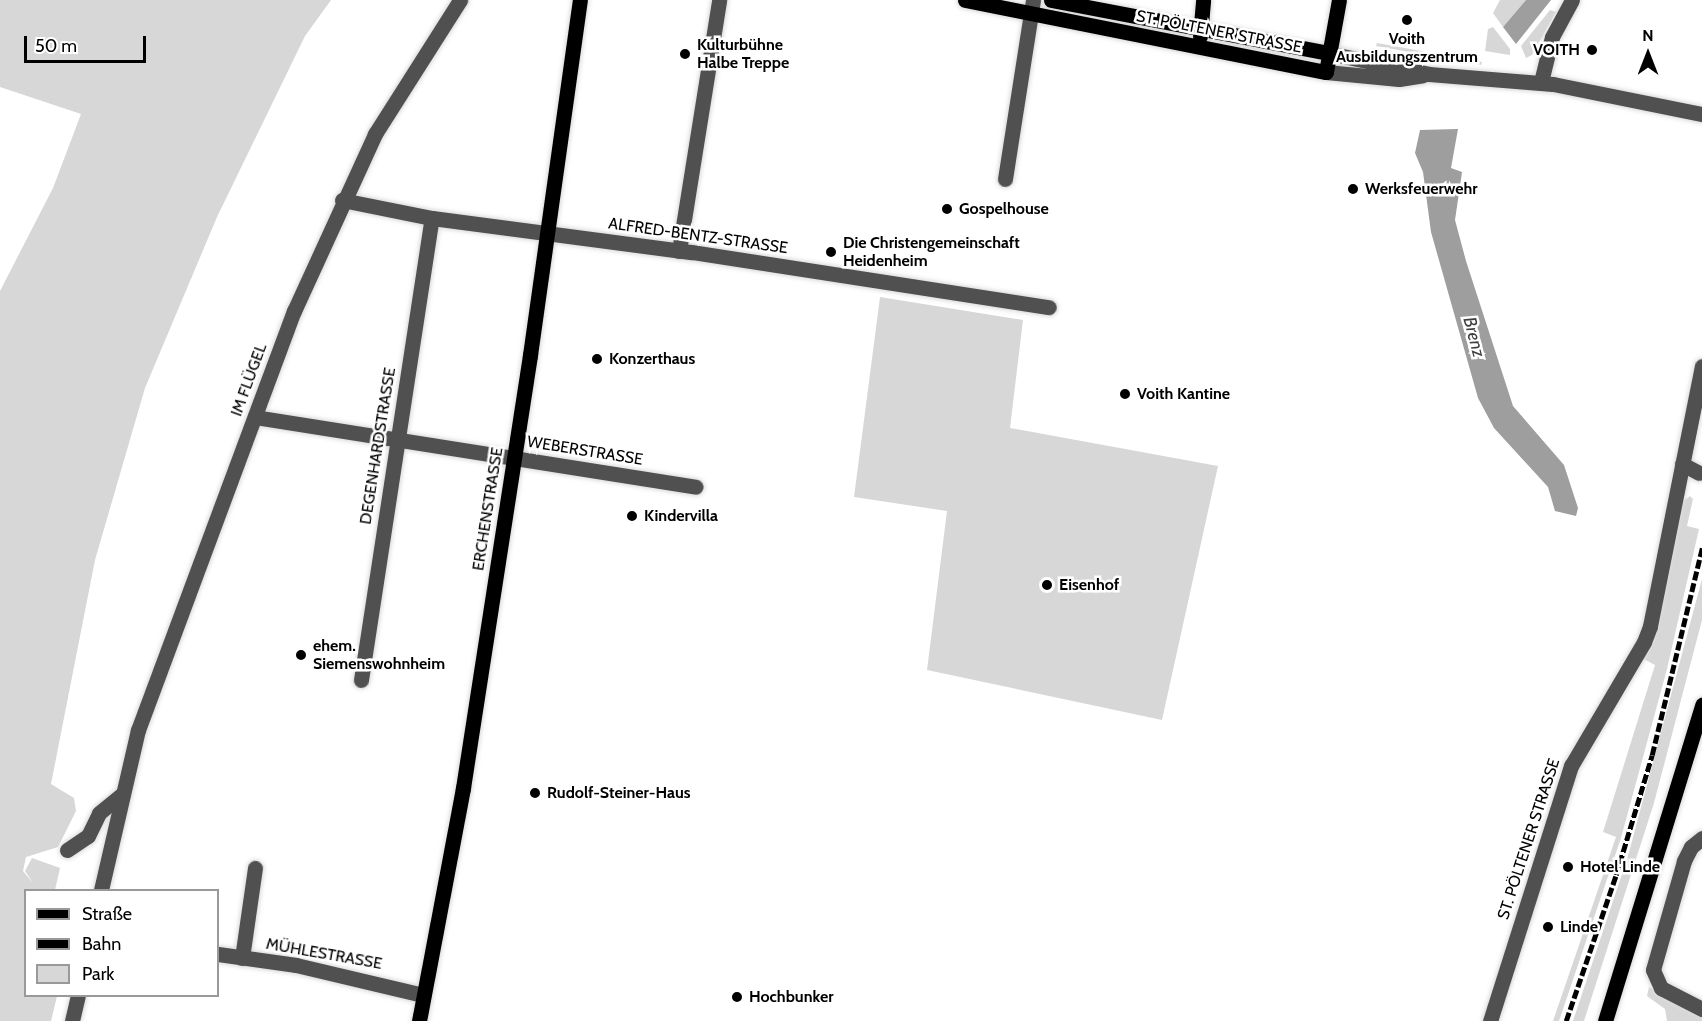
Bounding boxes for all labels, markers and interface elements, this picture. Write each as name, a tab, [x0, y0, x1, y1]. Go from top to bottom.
street label: ST. PÖLTENER STRASSE	[1135, 7, 1303, 57]
marker: Voith Ausbildungszentrum	[1400, 13, 1414, 27]
scale bar	[27, 24, 148, 62]
north arrow	[1618, 24, 1678, 84]
text: N	[1642, 26, 1654, 45]
place label: Voith Ausbildungszentrum	[1336, 29, 1478, 67]
text: 50 m	[35, 35, 77, 57]
place label: Kulturbühne Halbe Treppe	[697, 35, 789, 73]
place label: VOITH	[1533, 40, 1580, 60]
marker: VOITH	[1585, 43, 1599, 57]
marker: Kulturbühne Halbe Treppe	[678, 47, 692, 61]
place label: Werksfeuerwehr	[1365, 179, 1478, 199]
marker: Werksfeuerwehr	[1346, 182, 1360, 196]
place label: Gospelhouse	[959, 199, 1049, 219]
marker: Gospelhouse	[940, 202, 954, 216]
street label: ALFRED-BENTZ-STRASSE	[607, 214, 789, 258]
place label: Die Christengemeinschaft Heidenheim	[843, 233, 1020, 271]
marker: Die Christengemeinschaft Heidenheim	[824, 245, 838, 259]
water label: Brenz	[1458, 315, 1490, 359]
street label: IM FLÜGEL	[227, 341, 271, 419]
place label: Konzerthaus	[609, 349, 695, 369]
marker: Konzerthaus	[590, 352, 604, 366]
street label: DEGENHARDSTRASSE	[356, 366, 400, 526]
place label: Voith Kantine	[1137, 384, 1230, 404]
marker: Voith Kantine	[1118, 387, 1132, 401]
street label: WEBERSTRASSE	[526, 432, 644, 470]
street label: ERCHENSTRASSE	[469, 446, 507, 572]
place label: Kindervilla	[644, 506, 718, 526]
marker: Kindervilla	[625, 509, 639, 523]
place label: Eisenhof	[1059, 575, 1119, 595]
marker: Eisenhof	[1040, 578, 1054, 592]
place label: ehem. Siemenswohnheim	[313, 636, 445, 674]
marker: ehem. Siemenswohnheim	[294, 648, 308, 662]
street label: ST. PÖLTENER STRASSE	[1494, 756, 1564, 922]
place label: Rudolf-Steiner-Haus	[547, 783, 691, 803]
marker: Rudolf-Steiner-Haus	[528, 786, 542, 800]
place label: Hotel Linde	[1580, 857, 1660, 877]
marker: Hotel Linde	[1561, 860, 1575, 874]
legend	[24, 889, 219, 997]
text: Straße	[82, 903, 132, 925]
place label: Linde	[1560, 917, 1598, 937]
marker: Linde	[1541, 920, 1555, 934]
text: Bahn	[82, 933, 121, 955]
street label: MÜHLESTRASSE	[264, 934, 384, 974]
text: Park	[82, 963, 114, 985]
place label: Hochbunker	[749, 987, 833, 1007]
marker: Hochbunker	[730, 990, 744, 1004]

